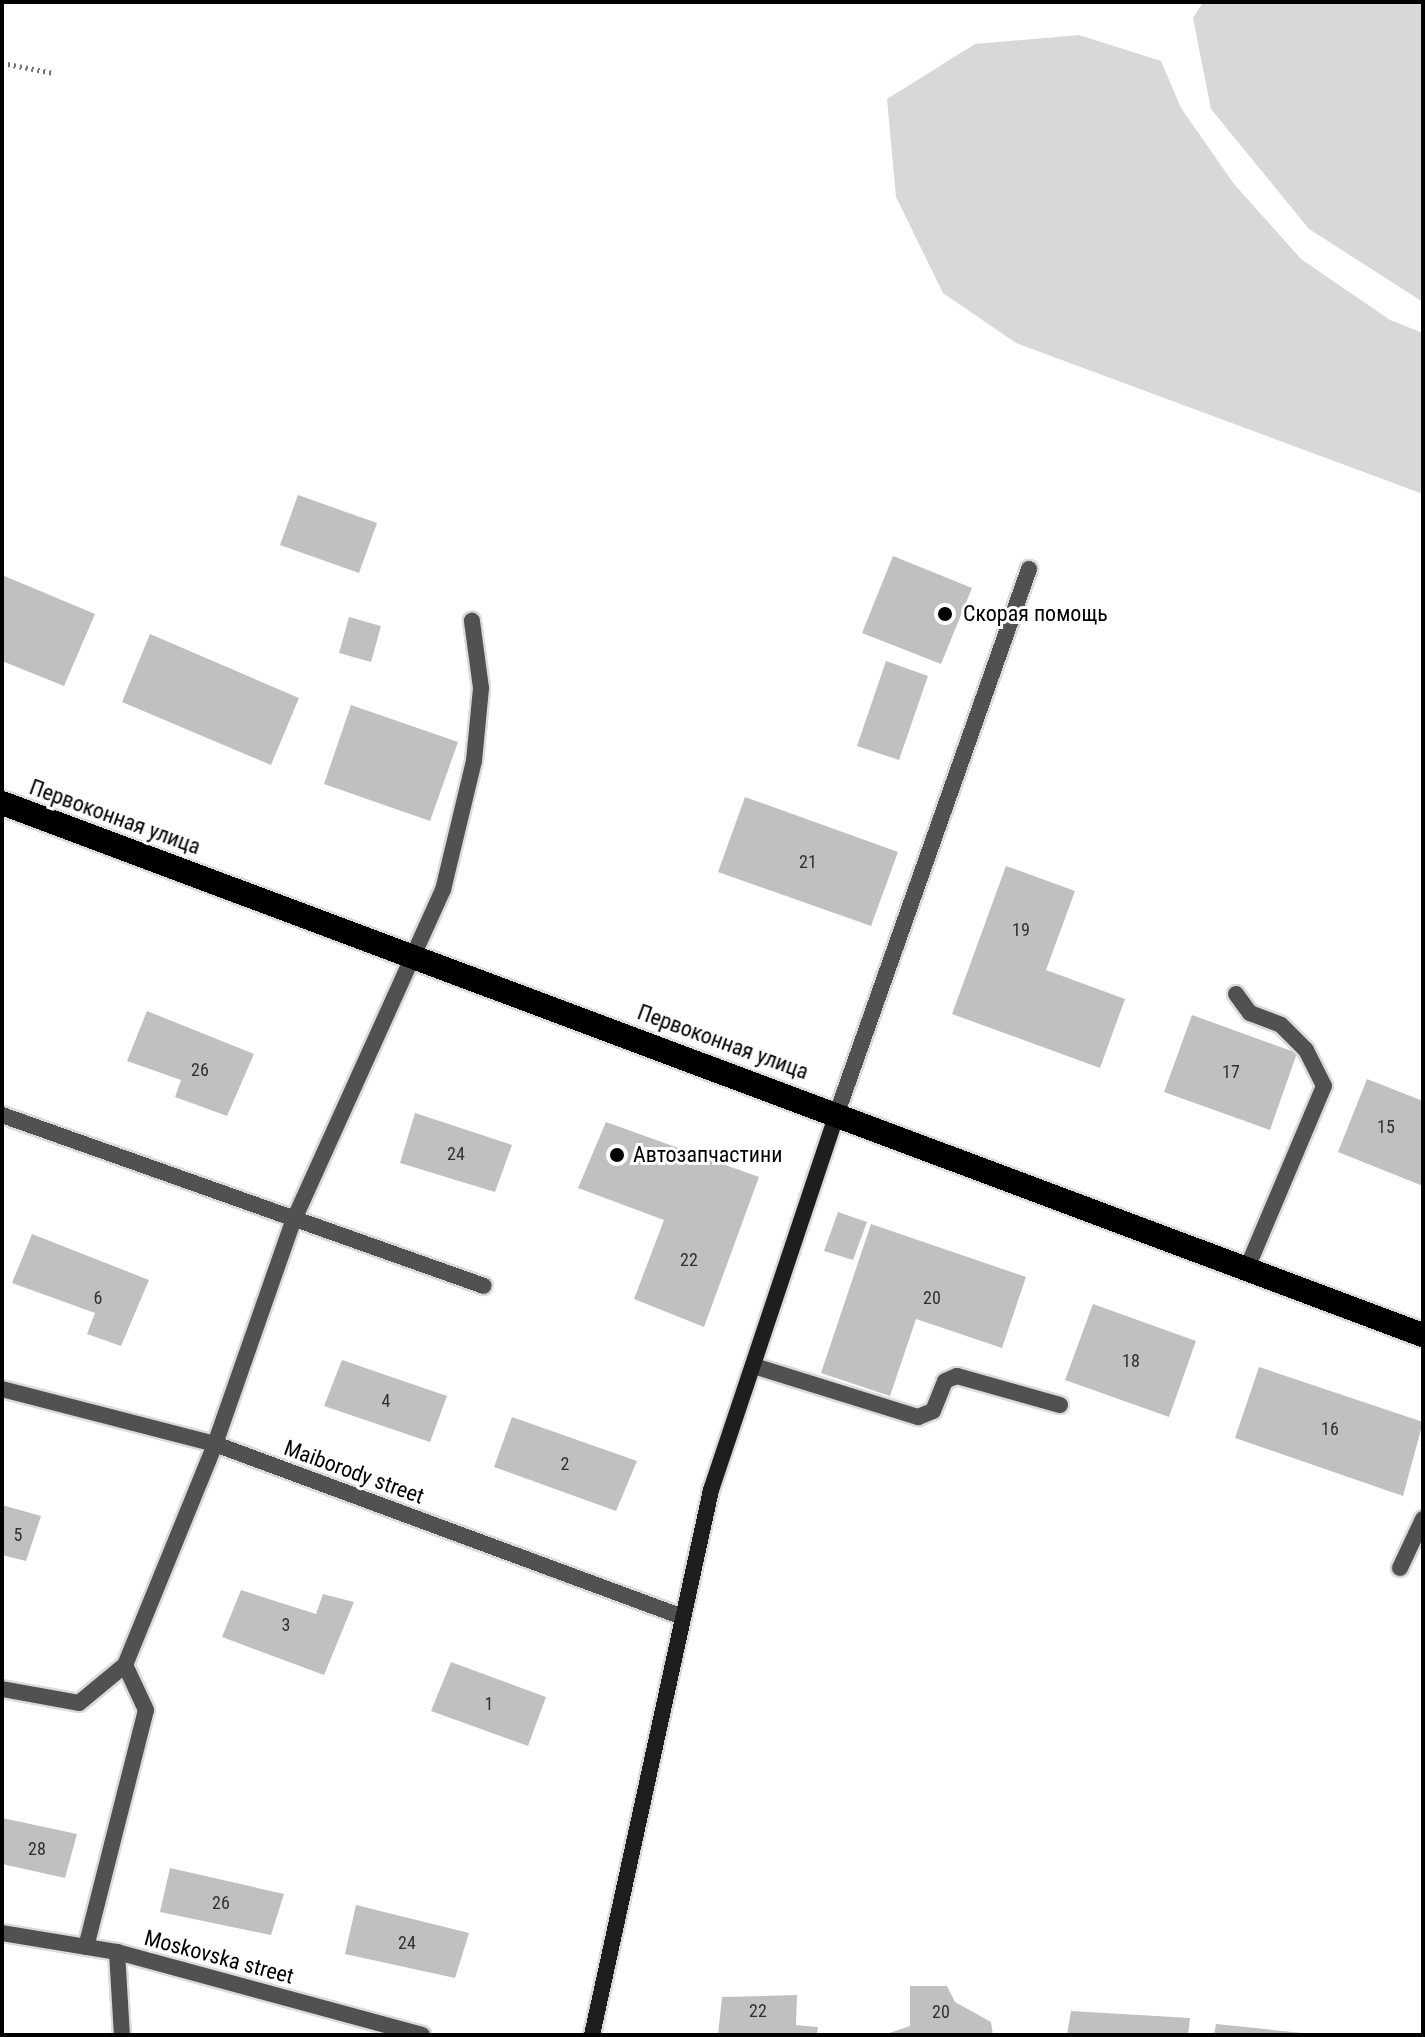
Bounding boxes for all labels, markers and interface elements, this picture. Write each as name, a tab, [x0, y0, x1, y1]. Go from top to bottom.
place label: Скорая помощь	[963, 601, 1108, 627]
marker: Скорая помощь	[934, 603, 956, 625]
street label: Первоконная улица	[26, 774, 204, 860]
house number: 21	[799, 851, 817, 873]
house number: 19	[1012, 919, 1030, 941]
street label: Первоконная улица	[634, 999, 812, 1085]
house number: 26	[191, 1059, 209, 1081]
house number: 17	[1222, 1061, 1240, 1083]
house number: 15	[1377, 1116, 1395, 1138]
place label: Автозапчастини	[633, 1142, 782, 1168]
house number: 24	[447, 1143, 465, 1165]
marker: Автозапчастини	[608, 1146, 626, 1164]
house number: 22	[680, 1249, 698, 1271]
house number: 6	[94, 1287, 102, 1309]
house number: 20	[923, 1287, 941, 1309]
house number: 18	[1122, 1350, 1140, 1372]
house number: 4	[382, 1390, 390, 1412]
house number: 16	[1321, 1418, 1339, 1440]
street label: Maiborody street	[280, 1434, 428, 1510]
house number: 2	[561, 1453, 569, 1475]
house number: 5	[14, 1524, 22, 1546]
house number: 3	[282, 1614, 290, 1636]
house number: 1	[485, 1693, 493, 1715]
house number: 28	[28, 1838, 46, 1860]
house number: 26	[212, 1892, 230, 1914]
street label: Moskovska street	[141, 1924, 297, 1990]
house number: 24	[398, 1932, 416, 1954]
house number: 22	[749, 2000, 767, 2022]
house number: 20	[932, 2001, 950, 2023]

